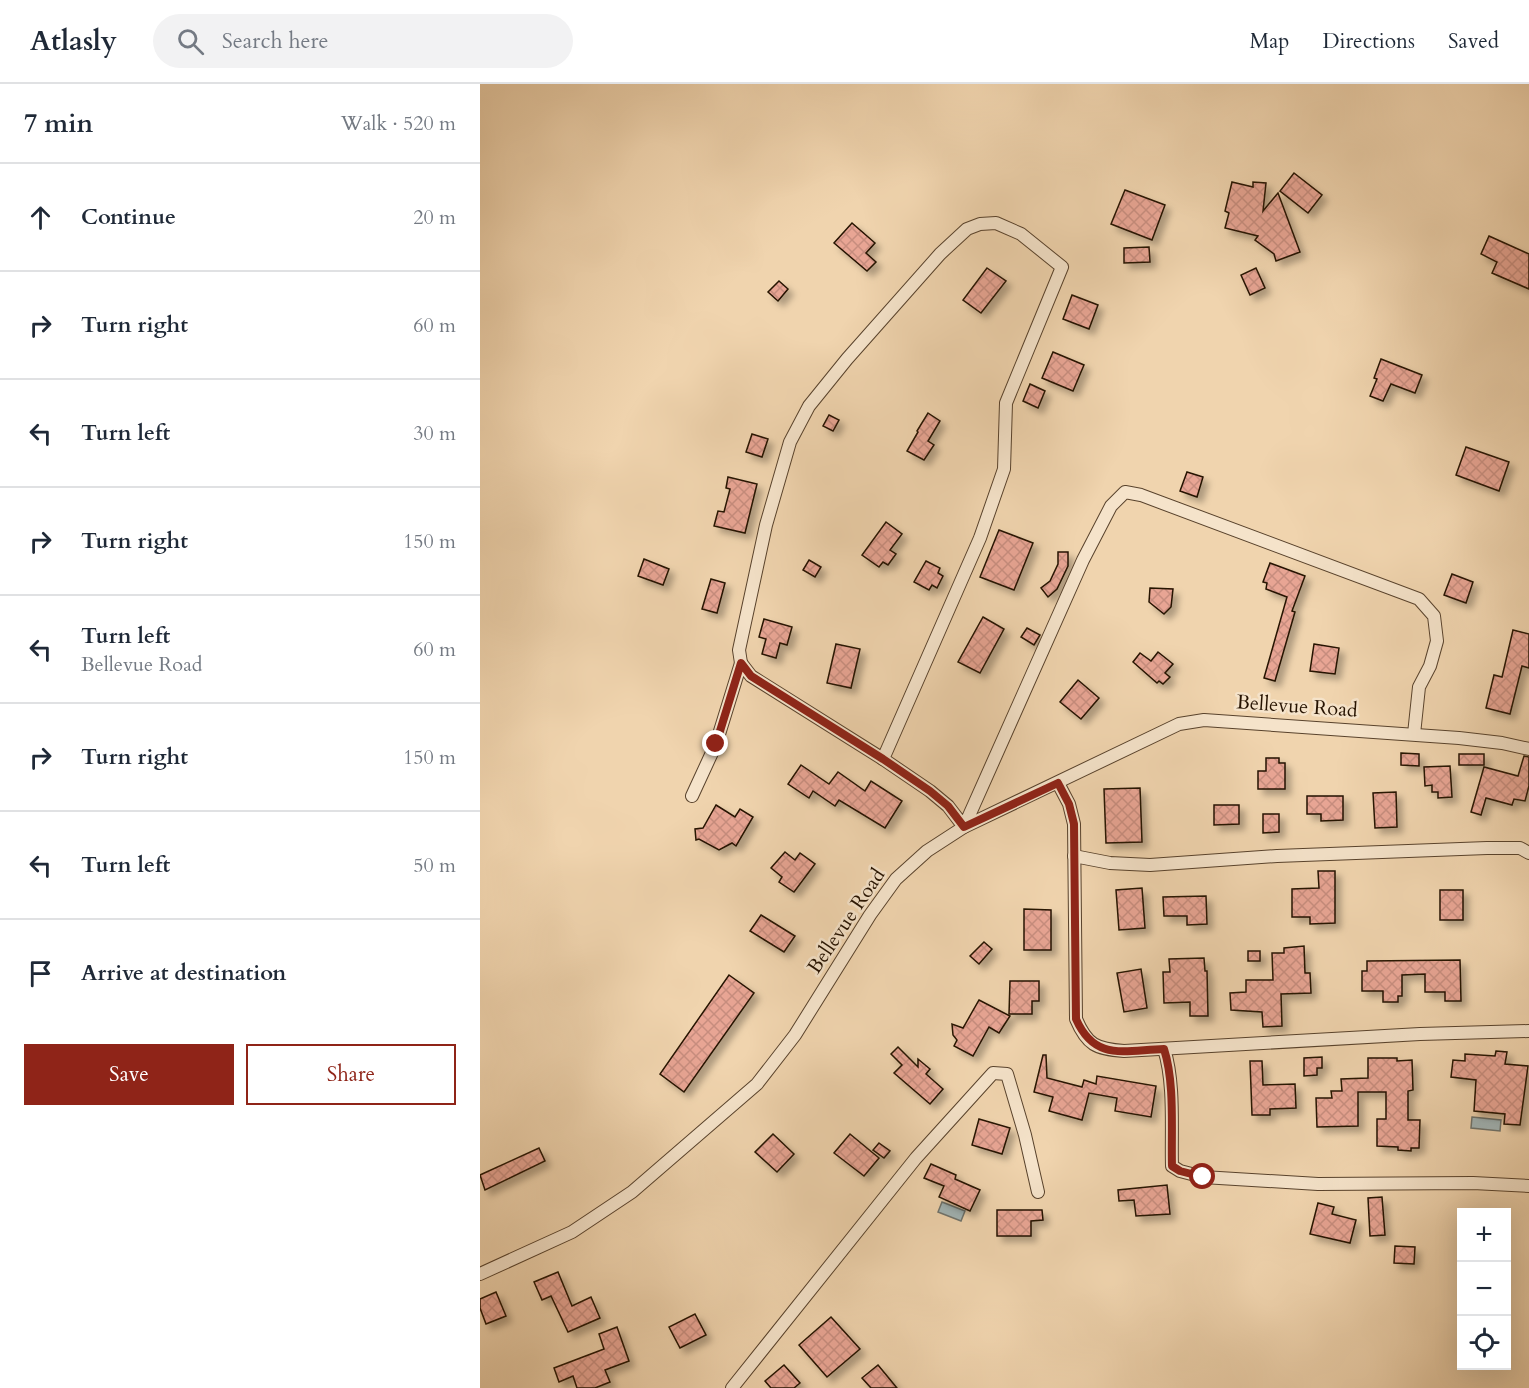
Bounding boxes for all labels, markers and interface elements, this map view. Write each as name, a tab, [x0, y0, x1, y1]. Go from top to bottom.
search box	[153, 14, 573, 68]
text: Atlasly	[30, 22, 117, 60]
icon: search	[174, 25, 207, 58]
text: Search here	[222, 26, 328, 56]
text: Map	[1249, 27, 1289, 56]
text: Directions	[1322, 27, 1415, 56]
text: Saved	[1448, 27, 1499, 56]
text: 7 min	[24, 106, 93, 141]
text: Walk · 520 m	[341, 110, 456, 137]
icon: ahead	[24, 201, 57, 234]
text: Continue	[81, 202, 176, 232]
text: 20 m	[413, 204, 456, 231]
icon: right	[24, 309, 57, 342]
text: Turn right	[81, 310, 188, 340]
text: 60 m	[413, 312, 456, 339]
icon: left	[24, 417, 57, 450]
text: Turn left	[81, 418, 170, 448]
text: 30 m	[413, 420, 456, 447]
icon: right	[24, 525, 57, 558]
text: Turn right	[81, 526, 188, 556]
text: 150 m	[403, 528, 456, 555]
text: Turn left	[81, 621, 170, 651]
icon: left	[24, 633, 57, 666]
text: 60 m	[413, 636, 456, 663]
text: Bellevue Road	[81, 651, 202, 678]
street label: Bellevue Road	[1235, 688, 1359, 724]
route end	[702, 730, 728, 756]
icon: right	[24, 741, 57, 774]
text: Turn right	[81, 742, 188, 772]
text: 150 m	[403, 744, 456, 771]
icon: left	[24, 849, 57, 882]
text: Turn left	[81, 850, 170, 880]
text: 50 m	[413, 852, 456, 879]
street label: Bellevue Road	[801, 863, 891, 979]
icon: arrive	[24, 957, 57, 990]
text: Arrive at destination	[81, 958, 286, 988]
button: Save	[24, 1044, 234, 1105]
button: Share	[246, 1044, 456, 1105]
route start	[1189, 1163, 1215, 1189]
map controls	[1457, 1208, 1511, 1370]
button: +	[1457, 1208, 1511, 1262]
button: −	[1457, 1262, 1511, 1316]
button: locate	[1457, 1316, 1511, 1370]

